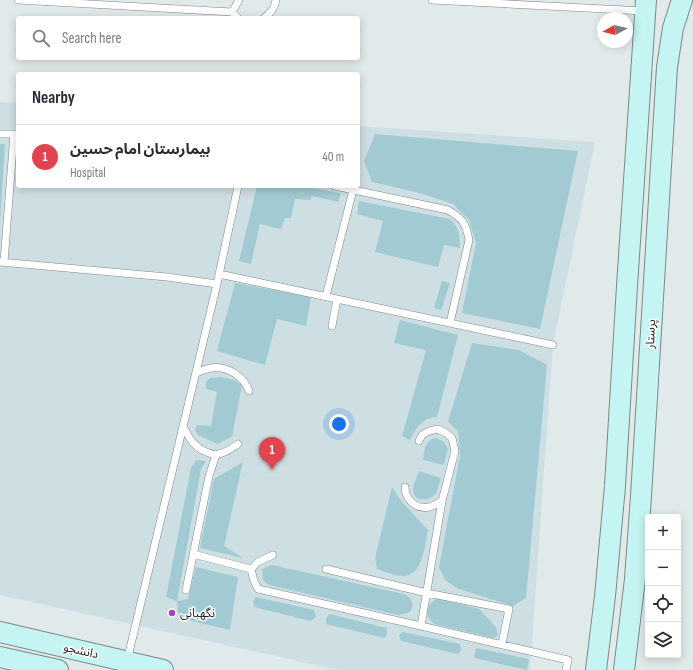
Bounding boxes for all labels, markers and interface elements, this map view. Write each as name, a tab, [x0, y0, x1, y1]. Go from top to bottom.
north arrow	[597, 12, 633, 48]
search box	[16, 16, 360, 60]
icon: search	[30, 27, 52, 49]
text: Search here	[62, 29, 122, 48]
text: Nearby	[32, 88, 75, 108]
text: بیمارستان امام حسین	[70, 140, 210, 159]
text: 1	[42, 149, 48, 165]
text: 40 m	[322, 149, 344, 165]
text: Hospital	[70, 165, 106, 181]
street label: پرستار	[643, 319, 659, 350]
your location	[329, 414, 349, 434]
pin: 1	[259, 437, 285, 470]
map controls	[645, 514, 681, 658]
button: +	[645, 514, 681, 550]
button: −	[645, 550, 681, 586]
button: locate	[645, 586, 681, 622]
place label: نگهبانی	[180, 606, 215, 621]
marker: نگهبانی	[167, 608, 177, 618]
button: layers	[645, 622, 681, 658]
street label: دانشجو	[62, 640, 100, 662]

